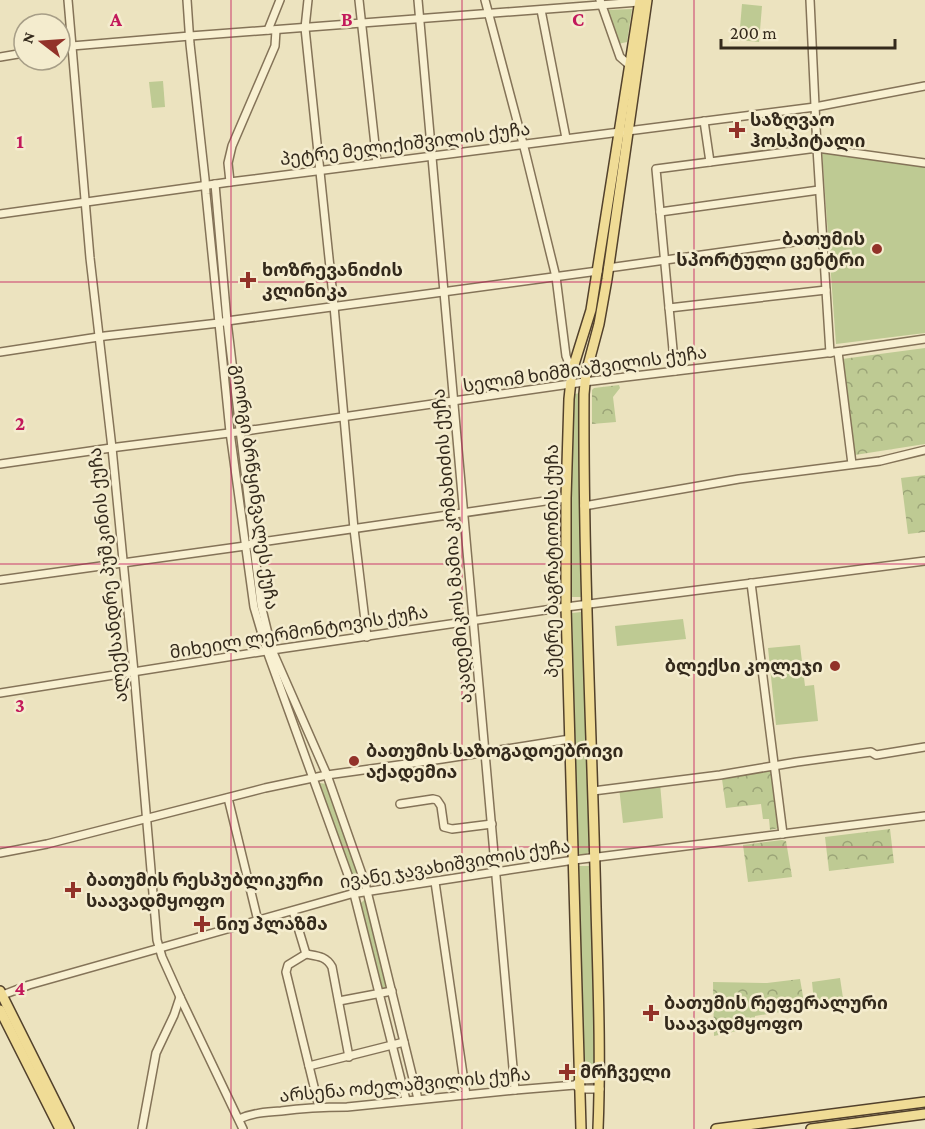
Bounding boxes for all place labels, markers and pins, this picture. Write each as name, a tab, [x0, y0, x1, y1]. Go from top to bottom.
place label: საზღვაო ჰოსპიტალი	[750, 110, 865, 152]
marker: საზღვაო ჰოსპიტალი	[728, 121, 746, 139]
place label: ბათუმის სპორტული ცენტრი	[676, 229, 865, 271]
marker: ბათუმის სპორტული ცენტრი	[870, 242, 884, 256]
place label: ხოზრევანიძის კლინიკა	[262, 260, 403, 302]
marker: ხოზრევანიძის კლინიკა	[239, 271, 257, 289]
place label: ბლექსი კოლეჯი	[665, 656, 823, 677]
marker: ბლექსი კოლეჯი	[828, 659, 842, 673]
place label: ბათუმის საზოგადოებრივი აქადემია	[366, 741, 624, 783]
marker: ბათუმის საზოგადოებრივი აქადემია	[347, 754, 361, 768]
place label: ბათუმის რესპუბლიკური საავადმყოფო	[86, 870, 323, 912]
marker: ბათუმის რესპუბლიკური საავადმყოფო	[64, 881, 82, 899]
place label: ნიუ პლაზმა	[216, 914, 328, 935]
marker: ნიუ პლაზმა	[193, 915, 211, 933]
place label: ბათუმის რეფერალური საავადმყოფო	[664, 993, 888, 1035]
marker: ბათუმის რეფერალური საავადმყოფო	[642, 1004, 660, 1022]
place label: მრჩველი	[580, 1062, 671, 1083]
marker: მრჩველი	[558, 1063, 576, 1081]

